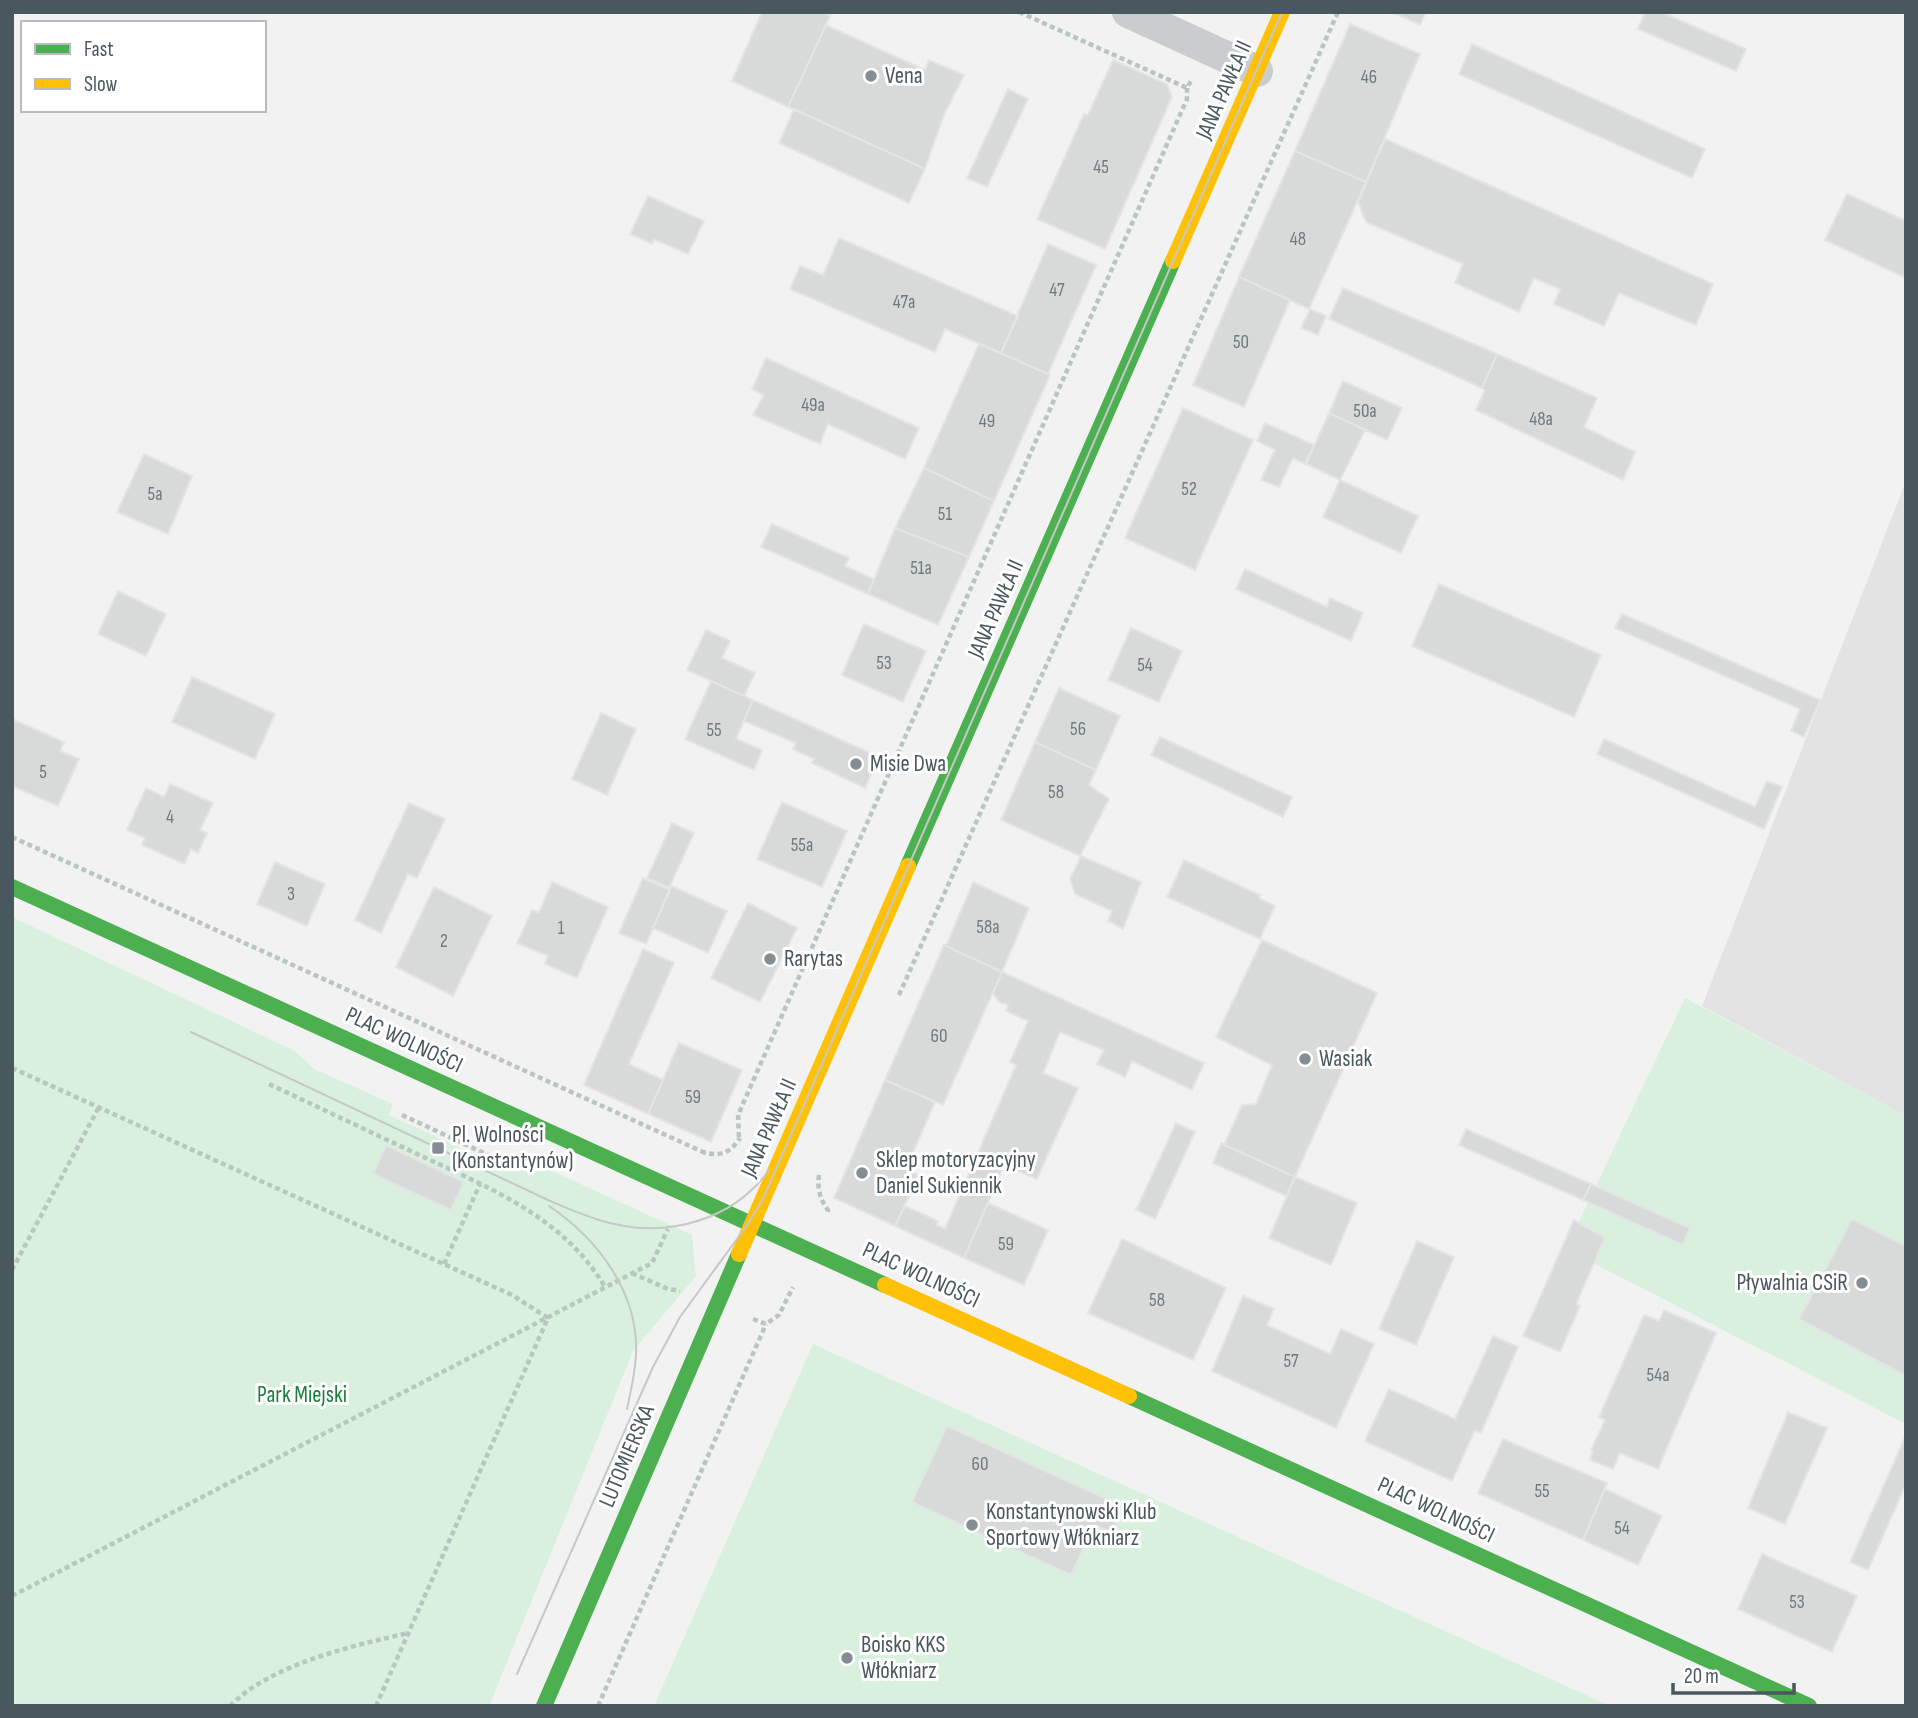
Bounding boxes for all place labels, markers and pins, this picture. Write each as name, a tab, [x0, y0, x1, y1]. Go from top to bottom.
place label: Vena	[885, 62, 923, 90]
marker: Vena	[863, 68, 879, 84]
place label: Misie Dwa	[870, 750, 946, 778]
marker: Misie Dwa	[848, 756, 864, 772]
place label: Rarytas	[784, 945, 843, 973]
marker: Rarytas	[762, 951, 778, 967]
place label: Wasiak	[1319, 1045, 1373, 1073]
marker: Wasiak	[1297, 1051, 1313, 1067]
place label: Pl. Wolności (Konstantynów)	[452, 1121, 574, 1175]
marker: Pl. Wolności (Konstantynów)	[430, 1140, 446, 1156]
place label: Sklep motoryzacyjny Daniel Sukiennik	[876, 1146, 1036, 1200]
marker: Sklep motoryzacyjny Daniel Sukiennik	[854, 1165, 870, 1181]
place label: Pływalnia CSiR	[1736, 1269, 1848, 1297]
marker: Pływalnia CSiR	[1854, 1275, 1870, 1291]
place label: Konstantynowski Klub Sportowy Włókniarz	[986, 1498, 1156, 1552]
marker: Konstantynowski Klub Sportowy Włókniarz	[964, 1517, 980, 1533]
place label: Boisko KKS Włókniarz	[861, 1631, 945, 1685]
marker: Boisko KKS Włókniarz	[839, 1650, 855, 1666]

